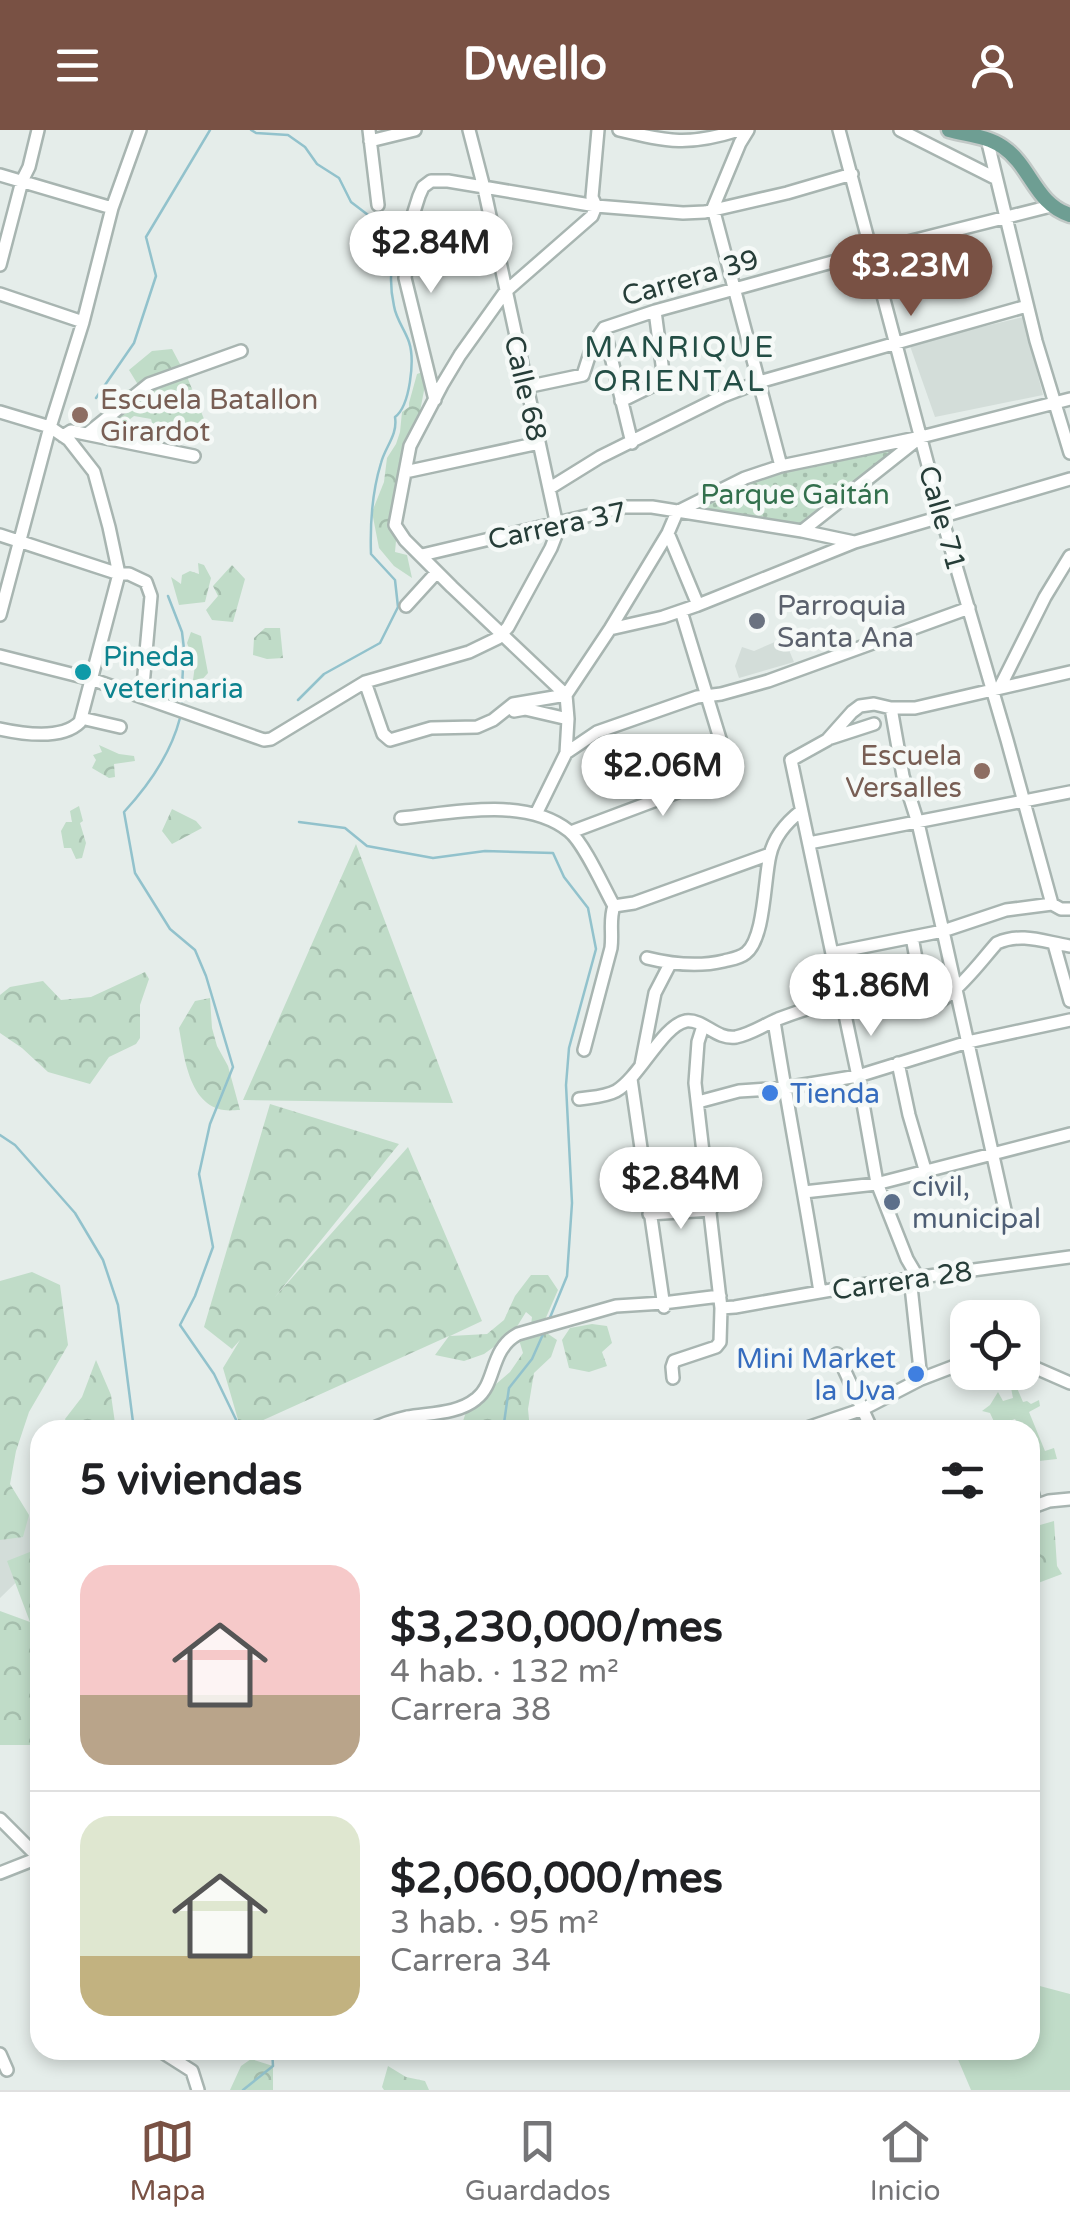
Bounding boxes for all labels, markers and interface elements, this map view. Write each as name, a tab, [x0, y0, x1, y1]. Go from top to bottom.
icon: menu	[50, 38, 105, 93]
text: Dwello	[463, 38, 607, 92]
icon: person	[965, 38, 1020, 93]
pin: $2.84M	[350, 211, 512, 296]
text: $2.84M	[371, 224, 491, 262]
pin: $3.23M	[830, 234, 992, 319]
street label: Carrera 39	[618, 242, 763, 314]
text: $3.23M	[851, 247, 971, 285]
district label: MANRIQUE ORIENTAL	[584, 329, 776, 400]
street label: Calle 68	[496, 332, 554, 444]
place label: Escuela Batallon Girardot	[100, 383, 318, 449]
marker: Escuela Batallon Girardot	[69, 404, 91, 426]
street label: Calle 71	[911, 462, 973, 575]
park label: Parque Gaitán	[700, 478, 890, 512]
street label: Carrera 37	[485, 495, 630, 557]
place label: Parroquia Santa Ana	[777, 589, 914, 655]
marker: Parroquia Santa Ana	[746, 610, 768, 632]
place label: Pineda veterinaria	[103, 640, 244, 706]
marker: Pineda veterinaria	[72, 661, 94, 683]
pin: $2.06M	[582, 734, 744, 819]
place label: Escuela Versalles	[845, 739, 962, 805]
text: $2.06M	[603, 747, 723, 785]
marker: Escuela Versalles	[971, 760, 993, 782]
pin: $1.86M	[790, 954, 952, 1039]
text: $1.86M	[811, 967, 931, 1005]
place label: Tienda	[790, 1077, 880, 1111]
marker: Tienda	[759, 1082, 781, 1104]
pin: $2.84M	[600, 1147, 762, 1232]
text: $2.84M	[621, 1160, 741, 1198]
place label: civil, municipal	[912, 1170, 1041, 1236]
marker: civil, municipal	[881, 1191, 903, 1213]
street label: Carrera 28	[830, 1254, 974, 1308]
map controls	[950, 1300, 1040, 1390]
button: locate	[950, 1300, 1040, 1390]
place label: Mini Market la Uva	[736, 1342, 896, 1408]
marker: Mini Market la Uva	[905, 1363, 927, 1385]
icon: filters	[935, 1453, 990, 1508]
text: 5 viviendas	[80, 1455, 302, 1506]
text: $3,230,000/mes	[390, 1602, 723, 1653]
icon: home	[160, 1605, 280, 1725]
text: 4 hab. · 132 m²	[390, 1653, 619, 1691]
text: Carrera 38	[390, 1691, 551, 1729]
text: $2,060,000/mes	[390, 1853, 723, 1904]
icon: home	[160, 1856, 280, 1976]
text: 3 hab. · 95 m²	[390, 1904, 599, 1942]
text: Carrera 34	[390, 1942, 551, 1980]
tab: Mapa	[130, 2114, 206, 2208]
tab: Guardados	[465, 2114, 611, 2208]
tab: Inicio	[870, 2114, 940, 2208]

